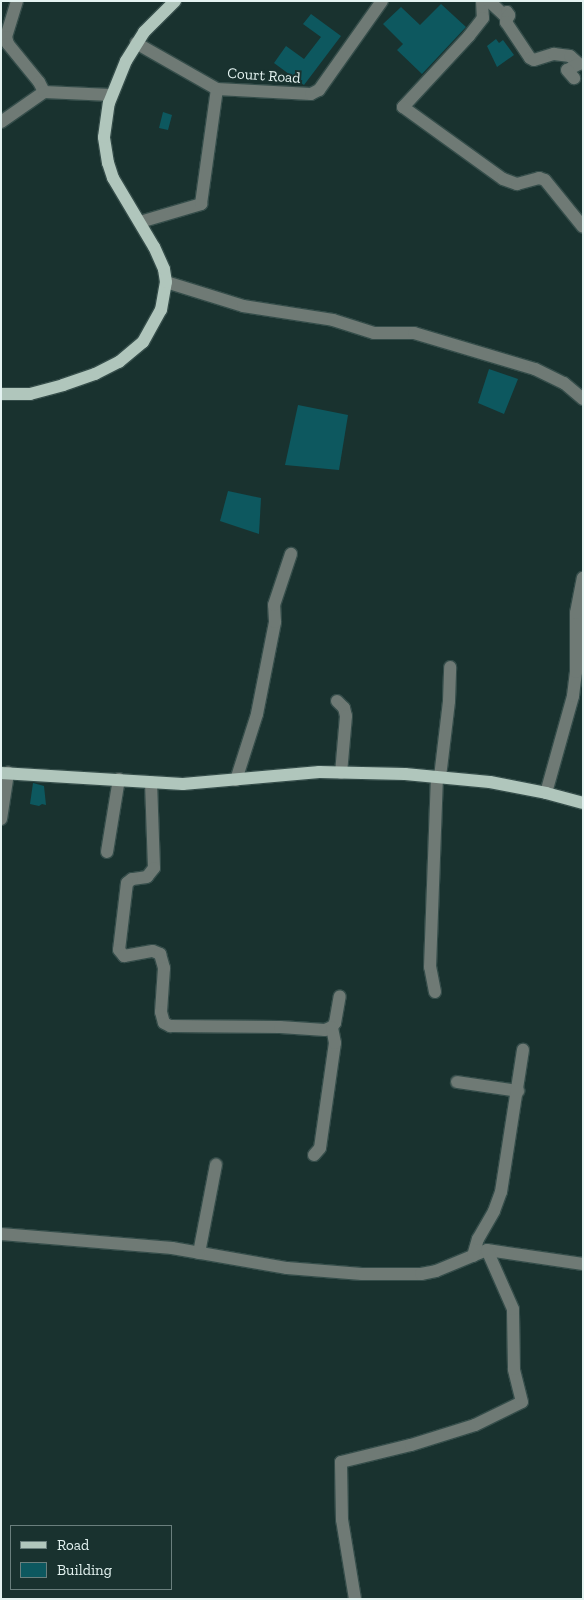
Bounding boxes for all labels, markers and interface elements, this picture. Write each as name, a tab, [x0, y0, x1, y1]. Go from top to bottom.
street label: Court Road	[227, 64, 301, 88]
legend	[10, 1525, 172, 1590]
text: Road	[57, 1536, 89, 1554]
text: Building	[57, 1561, 112, 1579]

